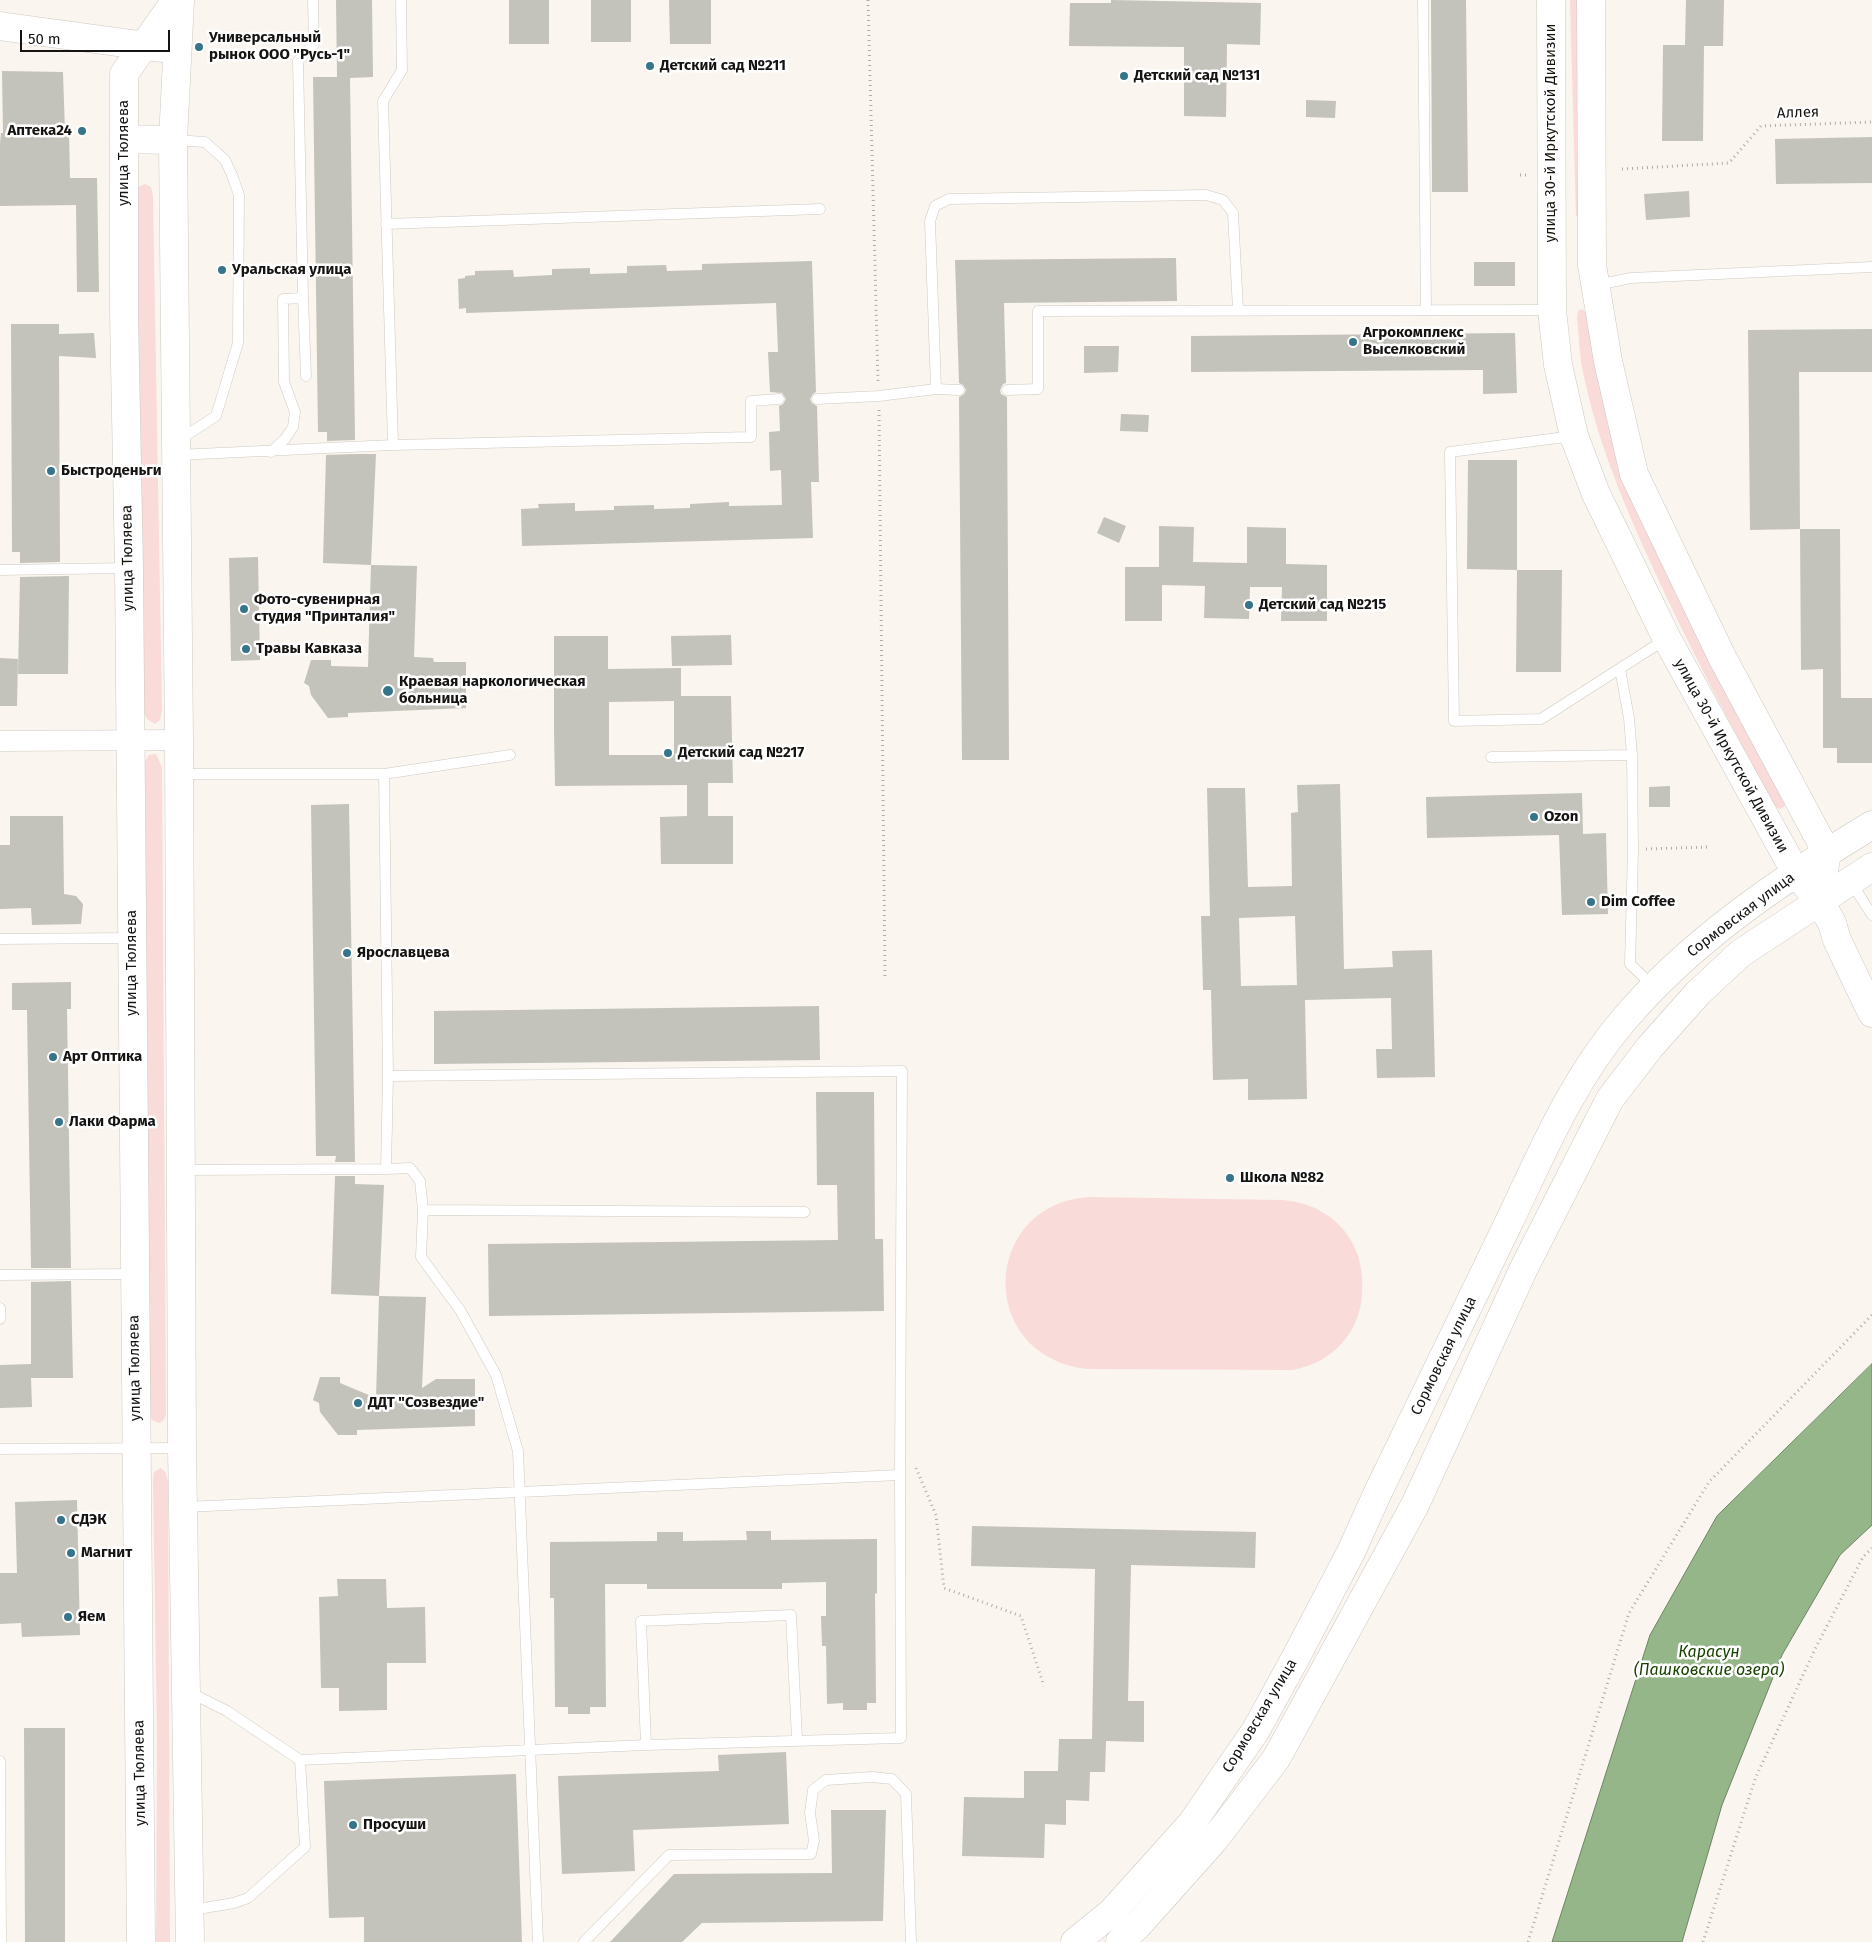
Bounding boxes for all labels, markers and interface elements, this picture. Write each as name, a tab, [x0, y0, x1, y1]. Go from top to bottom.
scale bar	[22, 20, 172, 52]
street label: улица 30-й Иркутской Дивизии	[1542, 23, 1560, 243]
place label: Универсальный рынок ООО "Русь-1"	[209, 29, 350, 64]
text: 50 m	[28, 30, 61, 48]
marker: Универсальный рынок ООО "Русь-1"	[193, 41, 205, 53]
place label: Детский сад №211	[660, 57, 786, 75]
marker: Детский сад №211	[644, 60, 656, 72]
place label: Детский сад №131	[1134, 67, 1260, 85]
marker: Детский сад №131	[1118, 70, 1130, 82]
street label: улица Тюляева	[115, 100, 133, 206]
street label: Аллея	[1777, 103, 1819, 123]
place label: Аптека24	[7, 122, 72, 140]
marker: Аптека24	[76, 125, 88, 137]
place label: Уральская улица	[232, 261, 351, 279]
marker: Уральская улица	[216, 264, 228, 276]
place label: Агрокомплекс Выселковский	[1363, 324, 1465, 359]
marker: Агрокомплекс Выселковский	[1347, 336, 1359, 348]
place label: Быстроденьги	[61, 462, 162, 480]
marker: Быстроденьги	[45, 465, 57, 477]
street label: улица Тюляева	[118, 505, 138, 611]
place label: Фото-сувенирная студия "Принталия"	[254, 591, 395, 626]
place label: Детский сад №215	[1259, 596, 1386, 614]
marker: Детский сад №215	[1243, 599, 1255, 611]
marker: Фото-сувенирная студия "Принталия"	[238, 603, 250, 615]
place label: Травы Кавказа	[256, 640, 362, 658]
marker: Травы Кавказа	[240, 643, 252, 655]
street label: улица 30-й Иркутской Дивизии	[1670, 656, 1792, 856]
place label: Краевая наркологическая больница	[399, 673, 586, 708]
marker: Краевая наркологическая больница	[381, 684, 395, 698]
place label: Детский сад №217	[678, 744, 804, 762]
marker: Детский сад №217	[662, 747, 674, 759]
place label: Ozon	[1544, 808, 1578, 826]
marker: Ozon	[1528, 811, 1540, 823]
street label: Сормовская улица	[1684, 869, 1798, 961]
place label: Dim Coffee	[1601, 893, 1675, 911]
marker: Dim Coffee	[1585, 896, 1597, 908]
street label: улица Тюляева	[123, 910, 141, 1016]
place label: Ярославцева	[357, 944, 450, 962]
marker: Ярославцева	[341, 947, 353, 959]
place label: Арт Оптика	[63, 1048, 142, 1066]
marker: Арт Оптика	[47, 1051, 59, 1063]
place label: Лаки Фарма	[69, 1113, 156, 1131]
marker: Лаки Фарма	[53, 1116, 65, 1128]
place label: Школа №82	[1240, 1169, 1324, 1187]
marker: Школа №82	[1224, 1172, 1236, 1184]
street label: Сормовская улица	[1407, 1294, 1481, 1418]
street label: улица Тюляева	[125, 1315, 145, 1421]
place label: ДДТ "Созвездие"	[368, 1394, 484, 1412]
marker: ДДТ "Созвездие"	[352, 1397, 364, 1409]
place label: СДЭК	[71, 1511, 107, 1529]
marker: СДЭК	[55, 1514, 67, 1526]
place label: Магнит	[81, 1544, 132, 1562]
marker: Магнит	[65, 1547, 77, 1559]
place label: Яем	[78, 1608, 105, 1626]
marker: Яем	[62, 1611, 74, 1623]
water label: Карасун (Пашковские озера)	[1634, 1643, 1784, 1681]
street label: Сормовская улица	[1219, 1656, 1301, 1776]
street label: улица Тюляева	[130, 1720, 150, 1826]
place label: Просуши	[363, 1816, 426, 1834]
marker: Просуши	[347, 1819, 359, 1831]

